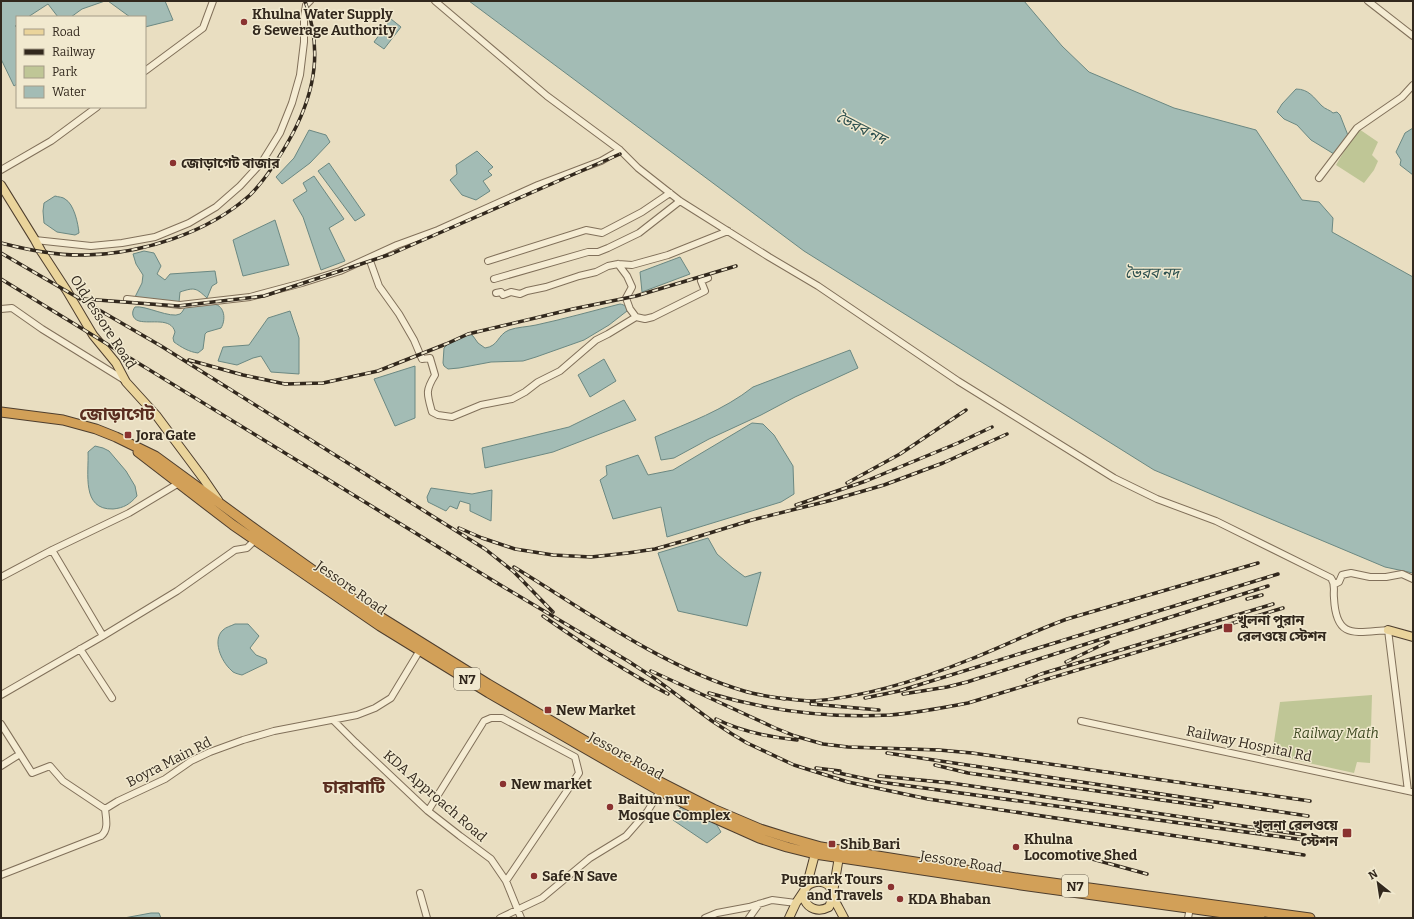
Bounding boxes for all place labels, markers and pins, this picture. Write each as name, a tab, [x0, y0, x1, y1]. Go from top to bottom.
place label: Khulna Water Supply & Sewerage Authority	[252, 6, 396, 39]
marker: Khulna Water Supply & Sewerage Authority	[239, 17, 249, 27]
place label: জোড়াগেট বাজার	[181, 155, 280, 172]
marker: জোড়াগেট বাজার	[168, 158, 178, 168]
place label: Jora Gate	[135, 427, 196, 444]
marker: Jora Gate	[123, 430, 133, 440]
place label: খুলনা পুরান রেলওয়ে স্টেশন	[1237, 612, 1326, 645]
marker: খুলনা পুরান রেলওয়ে স্টেশন	[1222, 622, 1234, 634]
place label: New Market	[556, 702, 636, 719]
marker: New Market	[543, 705, 553, 715]
place label: New market	[511, 776, 593, 793]
marker: New market	[498, 779, 508, 789]
place label: Baitun nur Mosque Complex	[618, 791, 731, 824]
marker: Baitun nur Mosque Complex	[605, 802, 615, 812]
place label: খুলনা রেলওয়ে স্টেশন	[1253, 817, 1338, 850]
marker: খুলনা রেলওয়ে স্টেশন	[1341, 827, 1353, 839]
place label: Khulna Locomotive Shed	[1024, 831, 1138, 864]
place label: Shib Bari	[840, 836, 901, 853]
marker: Shib Bari	[827, 839, 837, 849]
marker: Khulna Locomotive Shed	[1011, 842, 1021, 852]
place label: Safe N Save	[542, 868, 618, 885]
marker: Safe N Save	[529, 871, 539, 881]
place label: Pugmark Tours and Travels	[781, 871, 883, 904]
marker: Pugmark Tours and Travels	[886, 882, 896, 892]
place label: KDA Bhaban	[908, 891, 991, 908]
marker: KDA Bhaban	[895, 894, 905, 904]

